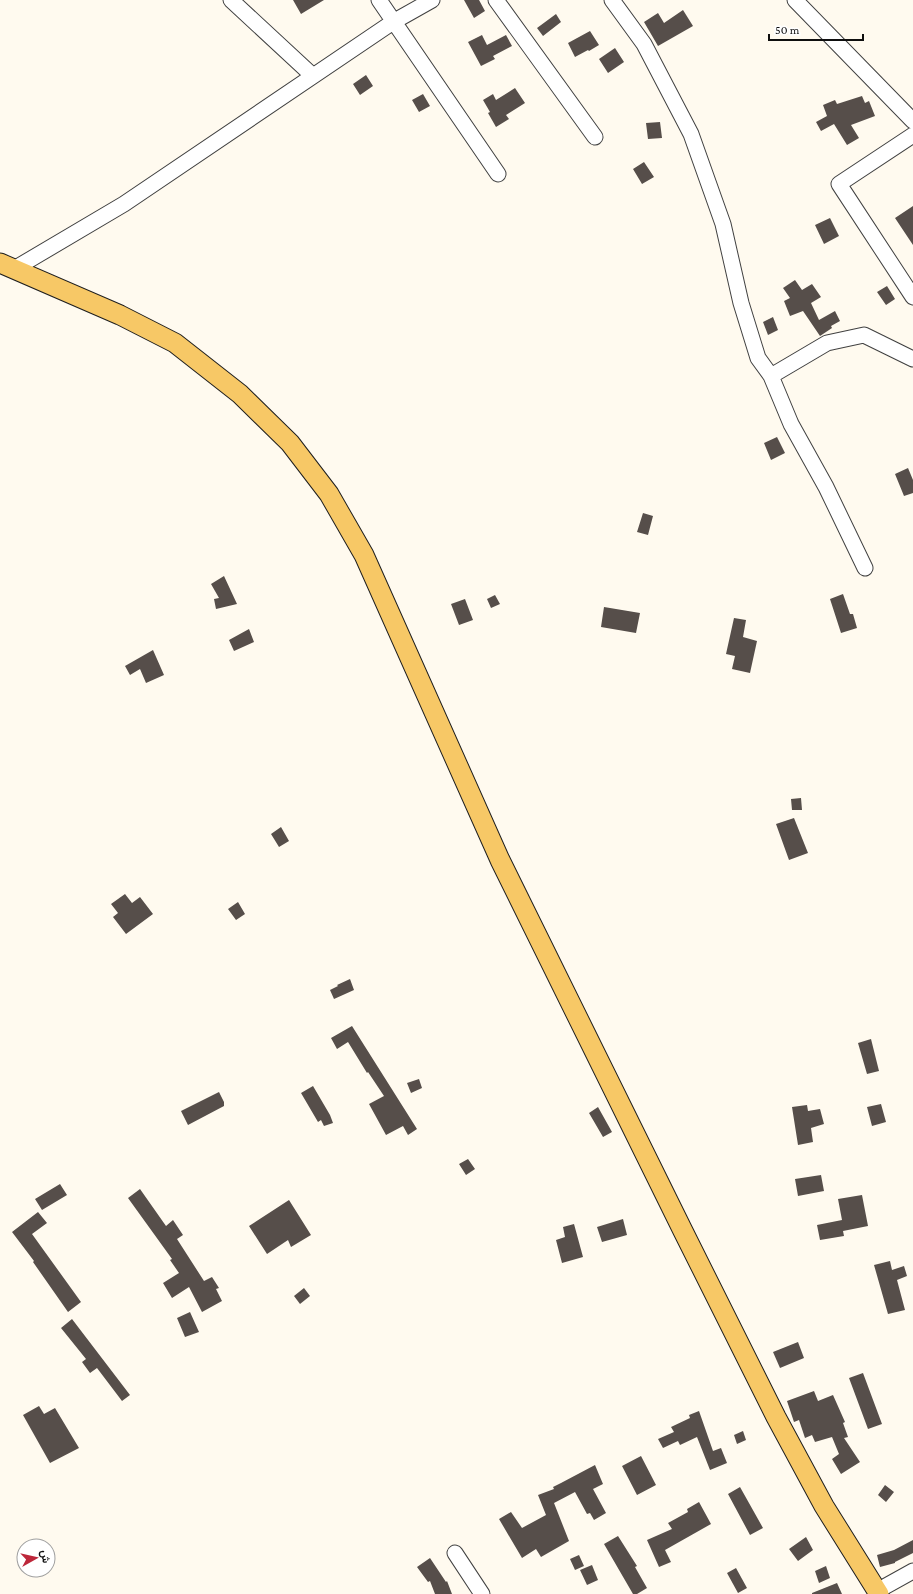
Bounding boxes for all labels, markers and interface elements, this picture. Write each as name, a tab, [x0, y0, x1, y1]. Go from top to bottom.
scale bar	[769, 16, 863, 42]
text: 50 m	[775, 23, 800, 37]
north arrow	[16, 1538, 56, 1578]
text: ش	[38, 1549, 53, 1564]

